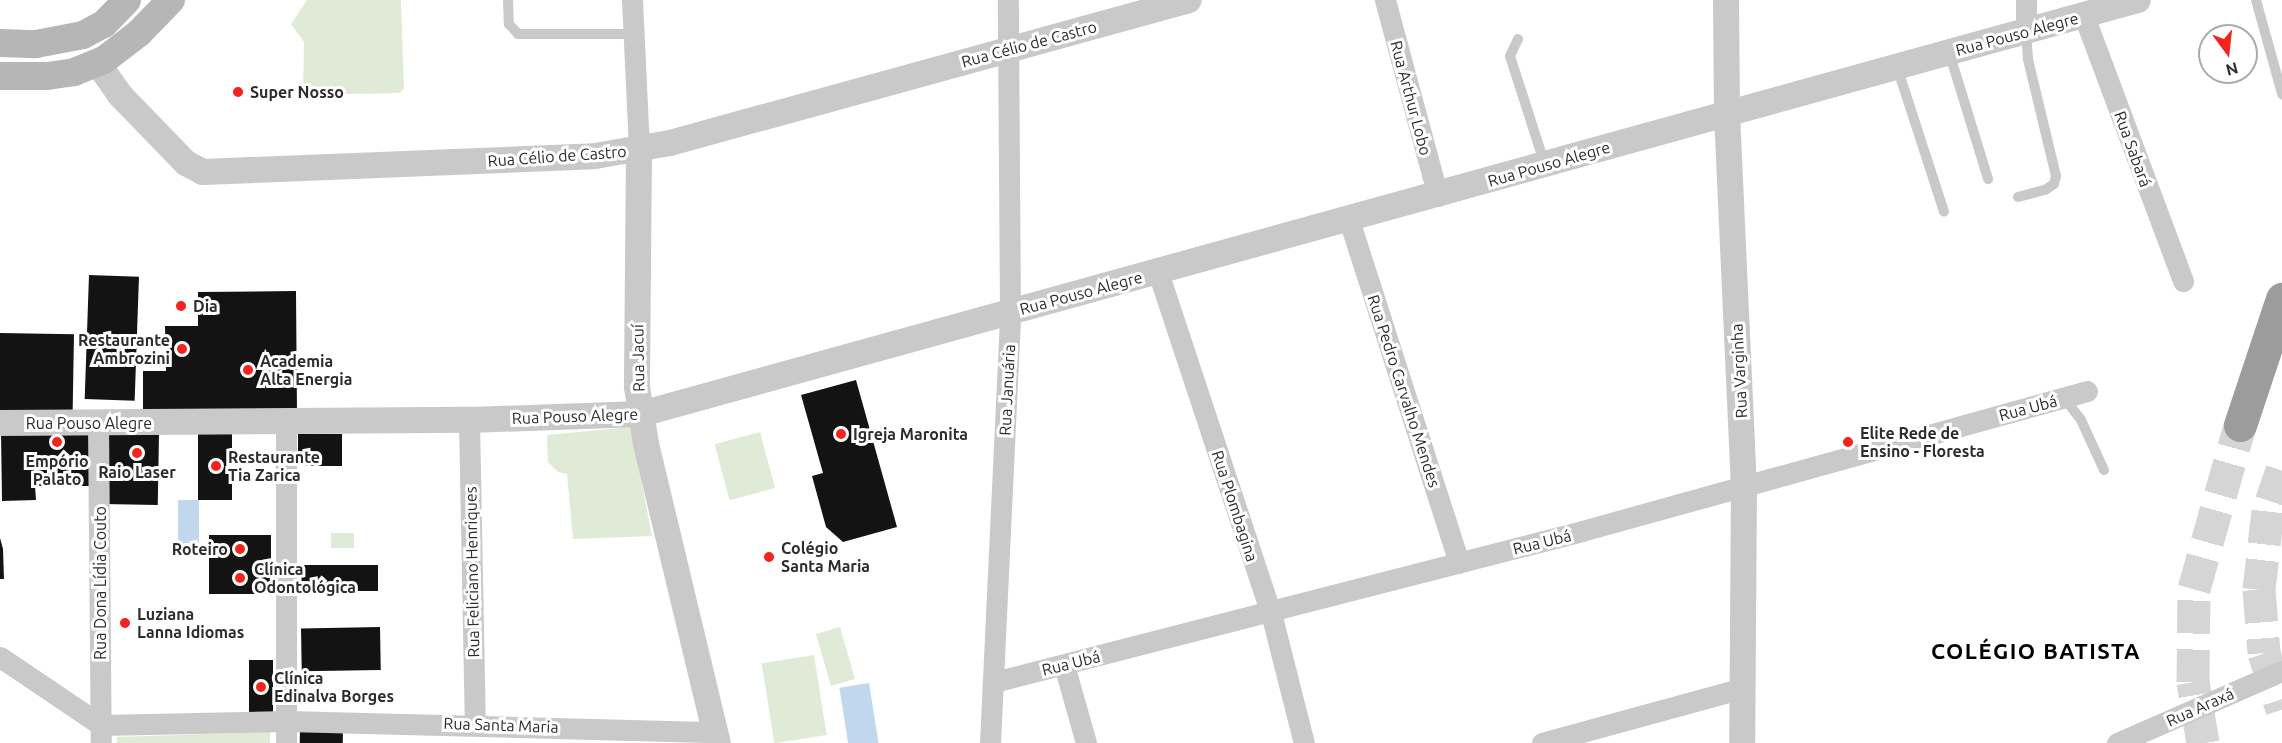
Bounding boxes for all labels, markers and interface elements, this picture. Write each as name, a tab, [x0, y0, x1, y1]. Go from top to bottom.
street label: Rua Pouso Alegre	[1953, 8, 2081, 60]
street label: Rua Célio de Castro	[959, 17, 1099, 71]
north arrow	[2198, 24, 2258, 84]
street label: Rua Arthur Lobo	[1386, 39, 1436, 157]
text: N	[2224, 59, 2240, 80]
place label: Super Nosso	[250, 82, 344, 102]
marker: Super Nosso	[231, 85, 245, 99]
street label: Rua Sabará	[2110, 108, 2156, 190]
street label: Rua Pouso Alegre	[1486, 137, 1612, 191]
street label: Rua Célio de Castro	[487, 142, 627, 170]
street label: Rua Pouso Alegre	[1017, 267, 1145, 319]
street label: Rua Pedro Carvalho Mendes	[1364, 292, 1444, 490]
place label: Dia	[193, 296, 218, 316]
marker: Dia	[174, 299, 188, 313]
street label: Rua Varginha	[1727, 323, 1751, 419]
street label: Rua Jacuí	[628, 324, 648, 392]
place label: Restaurante Ambrozini	[78, 330, 170, 368]
marker: Restaurante Ambrozini	[175, 342, 189, 356]
street label: Rua Januária	[995, 344, 1019, 436]
place label: Academia Alta Energia	[260, 351, 352, 389]
marker: Academia Alta Energia	[241, 363, 255, 377]
street label: Rua Ubá	[1997, 391, 2059, 425]
street label: Rua Pouso Alegre	[512, 404, 638, 428]
street label: Rua Pouso Alegre	[26, 413, 152, 433]
place label: Elite Rede de Ensino - Floresta	[1860, 423, 1985, 461]
place label: Igreja Maronita	[853, 424, 968, 444]
marker: Igreja Maronita	[834, 427, 848, 441]
marker: Empório Palato	[50, 435, 64, 449]
marker: Elite Rede de Ensino - Floresta	[1841, 435, 1855, 449]
marker: Raio Laser	[130, 446, 144, 460]
place label: Restaurante Tia Zarica	[228, 447, 320, 485]
street label: Rua Plombagina	[1208, 448, 1262, 564]
place label: Empório Palato	[25, 451, 89, 489]
marker: Restaurante Tia Zarica	[209, 459, 223, 473]
place label: Raio Laser	[98, 462, 176, 482]
street label: Rua Feliciano Henriques	[461, 486, 483, 658]
street label: Rua Dona Lídia Couto	[90, 506, 110, 660]
street label: Rua Ubá	[1511, 525, 1573, 559]
place label: Colégio Santa Maria	[781, 538, 870, 576]
place label: Roteiro	[172, 539, 228, 559]
marker: Roteiro	[233, 542, 247, 556]
marker: Colégio Santa Maria	[762, 550, 776, 564]
place label: Clínica Odontológica	[254, 559, 356, 597]
marker: Clínica Odontológica	[231, 569, 249, 587]
place label: Luziana Lanna Idiomas	[137, 604, 244, 642]
marker: Luziana Lanna Idiomas	[118, 616, 132, 630]
district label: COLÉGIO BATISTA	[1931, 638, 2141, 664]
street label: Rua Ubá	[1040, 646, 1102, 680]
place label: Clínica Edinalva Borges	[274, 668, 394, 706]
marker: Clínica Edinalva Borges	[252, 678, 270, 696]
street label: Rua Araxá	[2163, 684, 2237, 730]
street label: Rua Santa Maria	[443, 713, 559, 737]

